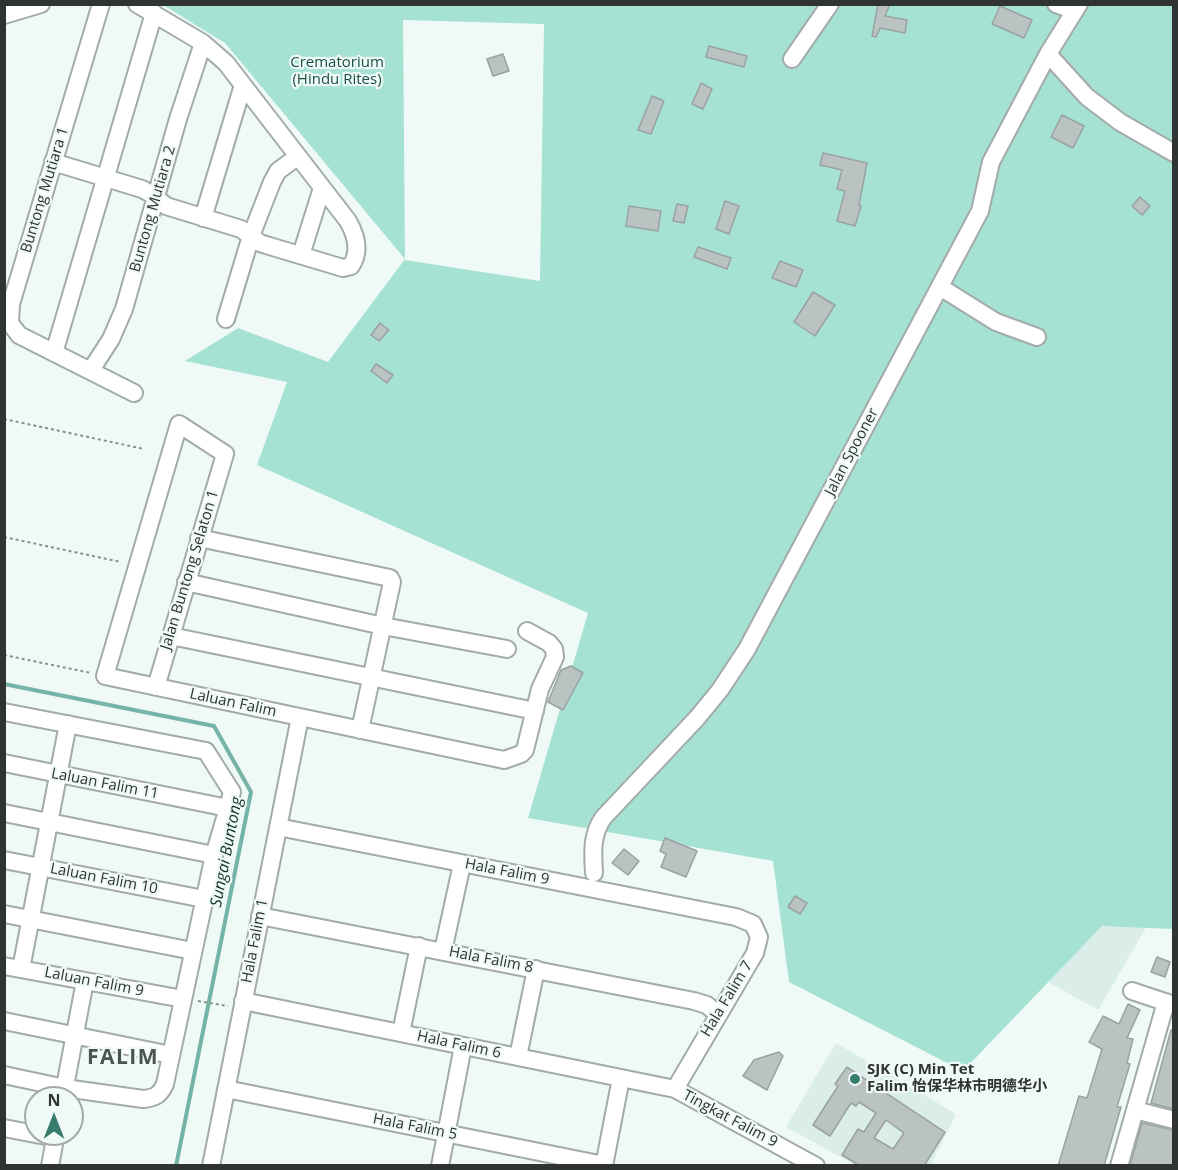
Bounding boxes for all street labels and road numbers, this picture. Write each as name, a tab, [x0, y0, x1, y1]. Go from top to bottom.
street label: Buntong Mutiara 1	[17, 125, 73, 255]
street label: Buntong Mutiara 2	[126, 144, 180, 274]
street label: Jalan Spooner	[821, 405, 883, 499]
street label: Jalan Buntong Selaton 1	[157, 488, 223, 652]
street label: Laluan Falim	[188, 685, 278, 721]
street label: Laluan Falim 11	[50, 765, 160, 803]
street label: Hala Falim 9	[463, 855, 551, 889]
street label: Laluan Falim 10	[49, 860, 159, 898]
street label: Hala Falim 1	[238, 897, 272, 985]
street label: Hala Falim 8	[447, 943, 535, 977]
street label: Hala Falim 7	[697, 958, 757, 1040]
street label: Laluan Falim 9	[43, 964, 145, 1000]
street label: Hala Falim 6	[415, 1027, 503, 1063]
street label: Tingkat Falim 9	[679, 1086, 781, 1152]
street label: Hala Falim 5	[371, 1110, 459, 1144]

